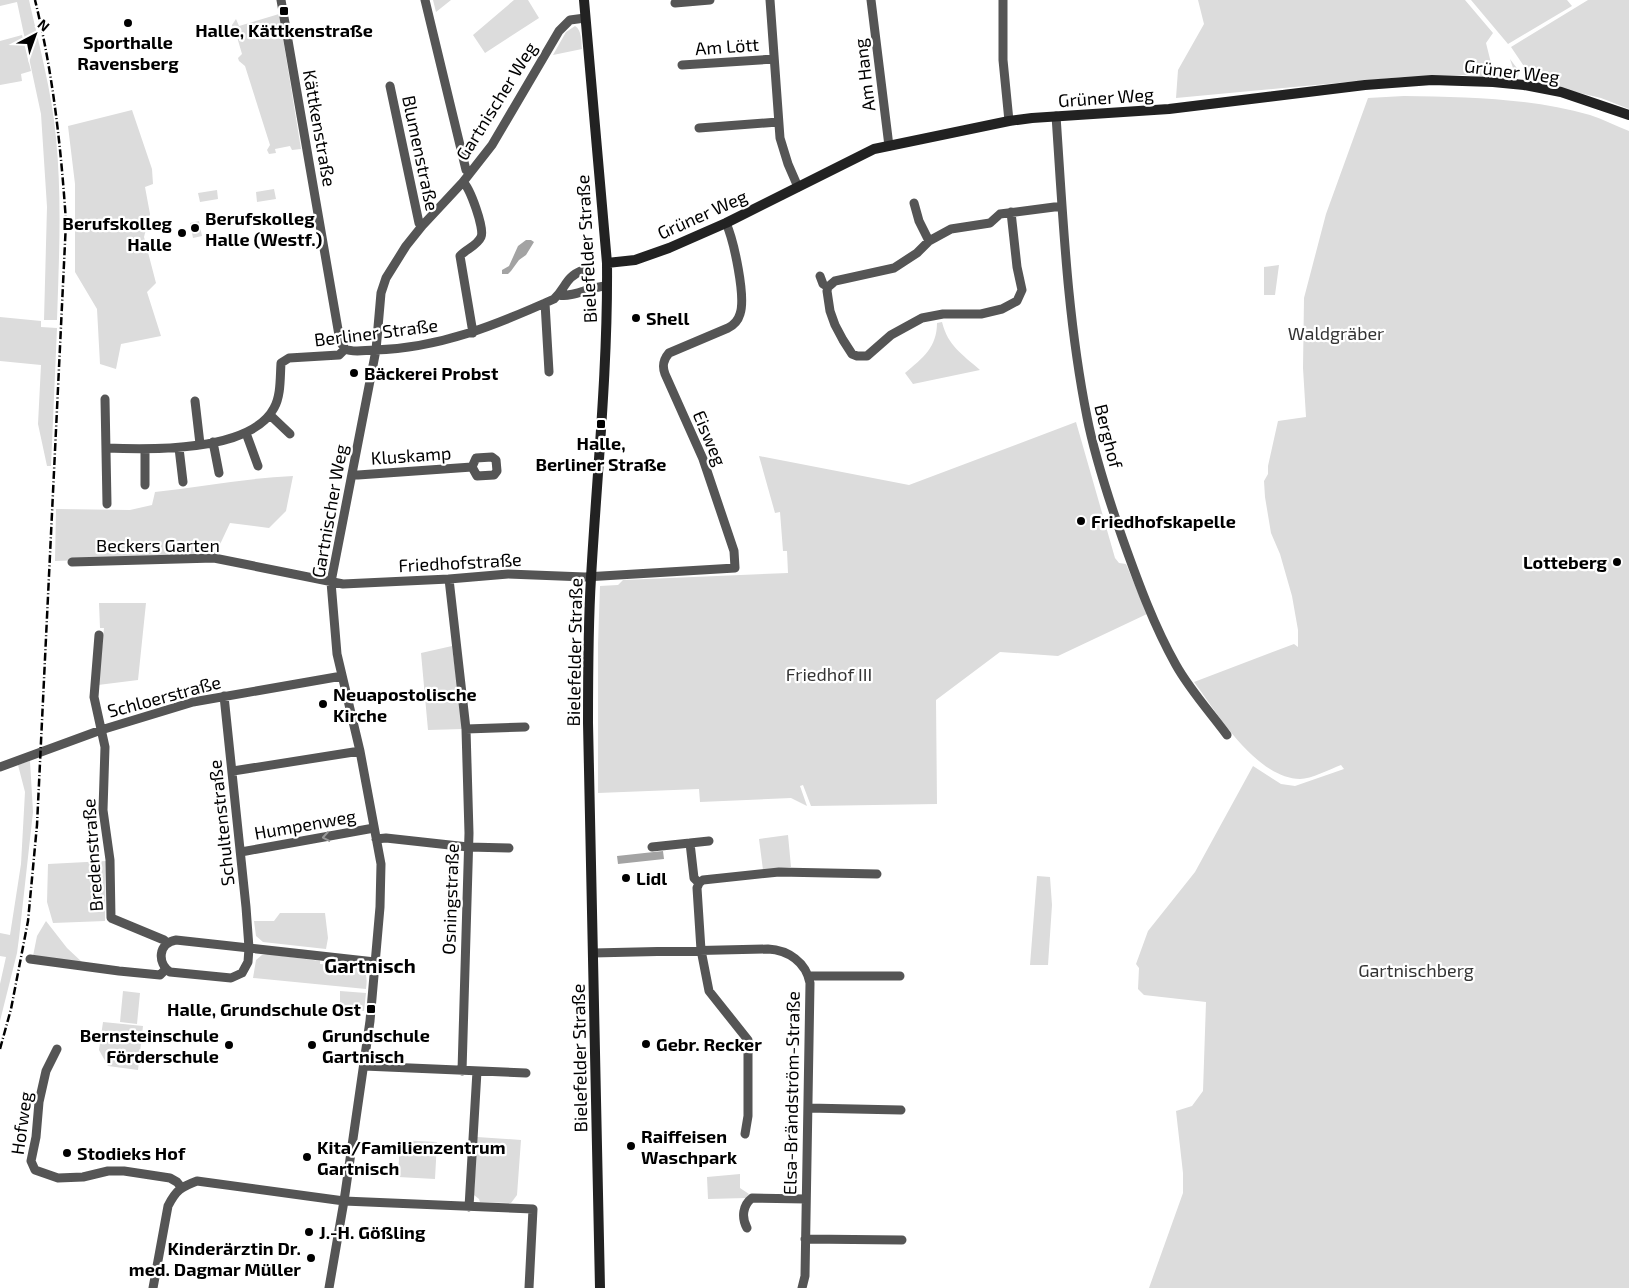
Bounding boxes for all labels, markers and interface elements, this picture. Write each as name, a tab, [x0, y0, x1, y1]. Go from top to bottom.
marker: Halle, Kättkenstraße	[278, 5, 290, 17]
north arrow	[10, 10, 60, 60]
text: N	[34, 15, 53, 35]
marker: Sporthalle Ravensberg	[122, 17, 134, 29]
place label: Halle, Kättkenstraße	[195, 19, 373, 41]
place label: Sporthalle Ravensberg	[77, 31, 179, 74]
street label: Am Lött	[694, 33, 760, 59]
street label: Am Hang	[849, 37, 879, 113]
street label: Gartnischer Weg	[451, 38, 541, 164]
street label: Grüner Weg	[1463, 54, 1561, 88]
street label: Kättkenstraße	[299, 68, 341, 188]
street label: Grüner Weg	[1057, 83, 1155, 111]
street label: Blumenstraße	[398, 93, 444, 213]
street label: Bielefelder Straße	[571, 174, 601, 324]
street label: Grüner Weg	[654, 184, 750, 244]
place label: Berufskolleg Halle (Westf.)	[205, 207, 322, 250]
place label: Berufskolleg Halle	[62, 212, 173, 255]
marker: Berufskolleg Halle (Westf.)	[189, 222, 201, 234]
marker: Berufskolleg Halle	[176, 227, 188, 239]
place label: Shell	[646, 307, 689, 329]
marker: Shell	[630, 312, 642, 324]
street label: Berliner Straße	[313, 313, 439, 351]
park label: Waldgräber	[1288, 322, 1384, 344]
place label: Bäckerei Probst	[364, 362, 499, 384]
marker: Bäckerei Probst	[348, 367, 360, 379]
street label: Berghof	[1090, 402, 1128, 472]
street label: Eisweg	[689, 407, 731, 469]
marker: Halle, Berliner Straße	[595, 418, 607, 430]
place label: Halle, Berliner Straße	[535, 432, 667, 475]
street label: Kluskamp	[370, 441, 452, 469]
street label: Gartnischer Weg	[306, 442, 352, 580]
place label: Friedhofskapelle	[1091, 510, 1236, 532]
marker: Friedhofskapelle	[1075, 515, 1087, 527]
street label: Beckers Garten	[96, 534, 220, 556]
street label: Friedhofstraße	[398, 548, 522, 576]
place label: Lotteberg	[1523, 551, 1608, 573]
marker: Lotteberg	[1611, 556, 1623, 568]
street label: Bielefelder Straße	[562, 578, 586, 726]
park label: Friedhof III	[786, 663, 872, 685]
street label: Schloerstraße	[105, 670, 223, 722]
place label: Neuapostolische Kirche	[333, 683, 477, 726]
marker: Neuapostolische Kirche	[317, 698, 329, 710]
street label: Schultenstraße	[203, 759, 239, 887]
street label: Bredenstraße	[77, 798, 107, 912]
street label: Humpenweg	[252, 804, 358, 844]
one-way arrow	[322, 831, 331, 841]
street label: Osningstraße	[437, 843, 463, 955]
place label: Lidl	[636, 867, 667, 889]
marker: Lidl	[620, 872, 632, 884]
district label: Gartnisch	[324, 953, 416, 977]
park label: Gartnischberg	[1358, 959, 1474, 981]
street label: Bielefelder Straße	[567, 984, 591, 1132]
street label: Elsa-Brändström-Straße	[778, 991, 804, 1195]
place label: Halle, Grundschule Ost	[167, 998, 362, 1020]
marker: Halle, Grundschule Ost	[365, 1003, 377, 1015]
place label: Bernsteinschule Förderschule	[80, 1024, 219, 1067]
place label: Grundschule Gartnisch	[322, 1024, 430, 1067]
place label: Gebr. Recker	[656, 1033, 762, 1055]
marker: Gebr. Recker	[640, 1038, 652, 1050]
marker: Bernsteinschule Förderschule	[223, 1039, 235, 1051]
marker: Grundschule Gartnisch	[306, 1039, 318, 1051]
street label: Hofweg	[6, 1090, 36, 1156]
place label: Raiffeisen Waschpark	[641, 1125, 737, 1168]
place label: Kita/Familienzentrum Gartnisch	[317, 1136, 506, 1179]
marker: Raiffeisen Waschpark	[625, 1140, 637, 1152]
place label: Stodieks Hof	[77, 1142, 186, 1164]
marker: Stodieks Hof	[61, 1147, 73, 1159]
marker: Kita/Familienzentrum Gartnisch	[301, 1151, 313, 1163]
place label: J.-H. Gößling	[319, 1221, 426, 1243]
marker: J.-H. Gößling	[303, 1226, 315, 1238]
place label: Kinderärztin Dr. med. Dagmar Müller	[129, 1237, 301, 1280]
marker: Kinderärztin Dr. med. Dagmar Müller	[305, 1252, 317, 1264]

